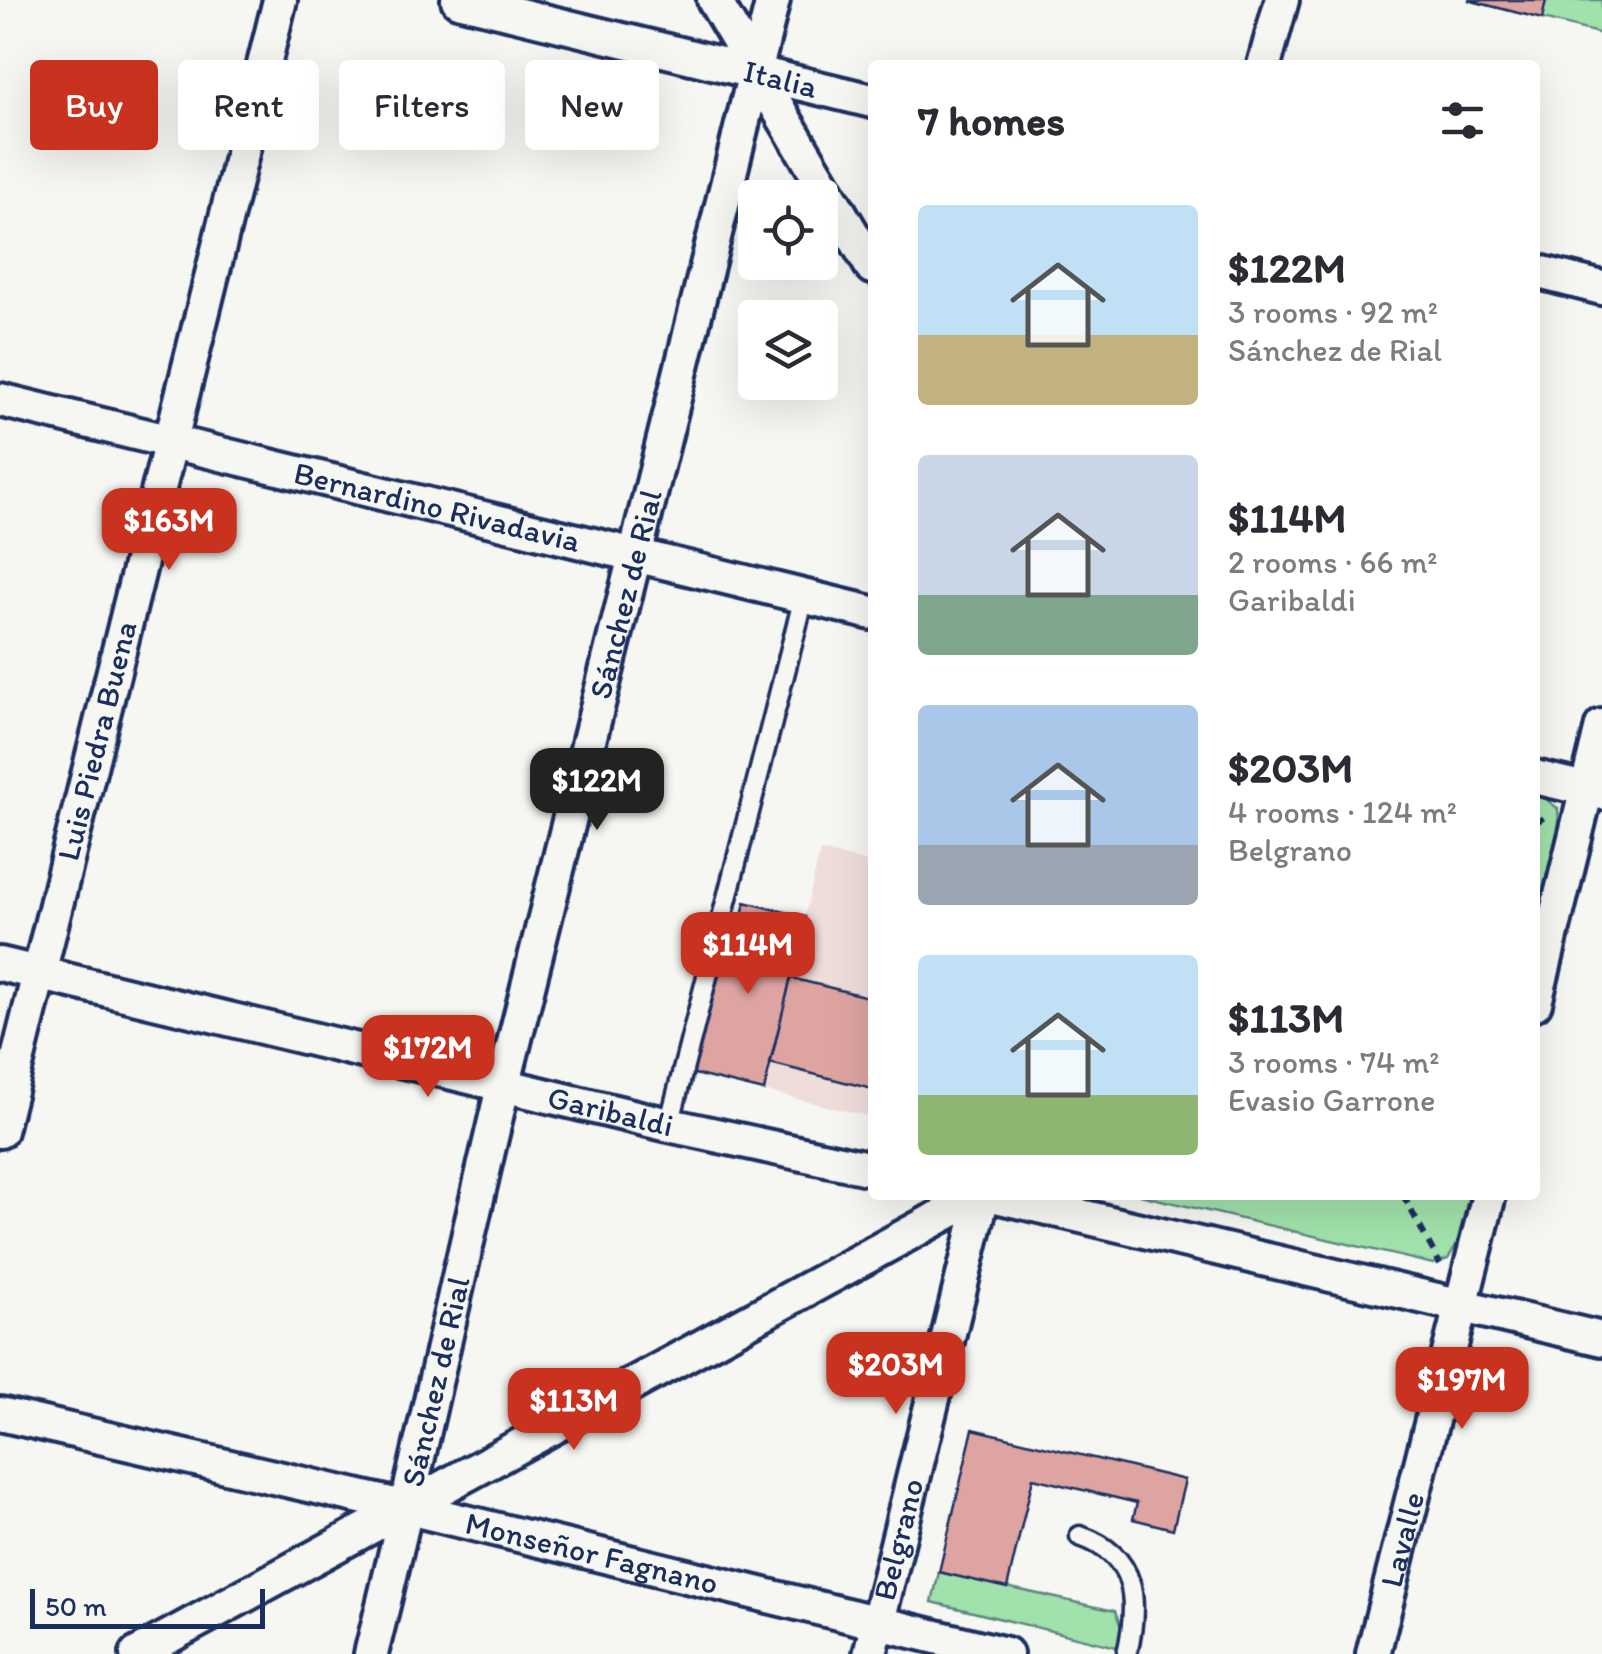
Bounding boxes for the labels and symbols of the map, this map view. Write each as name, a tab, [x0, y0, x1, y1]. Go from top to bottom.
street label: Italia	[740, 51, 822, 106]
street label: Bernardino Rivadavia	[290, 453, 585, 560]
street label: Sánchez de Rial	[581, 486, 670, 703]
pin: $163M	[99, 488, 239, 573]
street label: Luis Piedra Buena	[49, 617, 145, 864]
pin: $122M	[527, 748, 667, 833]
pin: $114M	[678, 912, 818, 997]
pin: $172M	[358, 1015, 498, 1100]
street label: Garibaldi	[544, 1078, 677, 1144]
street label: Sánchez de Rial	[393, 1273, 478, 1490]
pin: $203M	[826, 1332, 966, 1417]
pin: $197M	[1392, 1347, 1532, 1432]
pin: $113M	[504, 1368, 644, 1453]
street label: Belgrano	[865, 1475, 931, 1604]
street label: Lavalle	[1372, 1488, 1432, 1591]
street label: Monseñor Fagnano	[462, 1504, 722, 1602]
scale bar	[30, 1584, 265, 1628]

